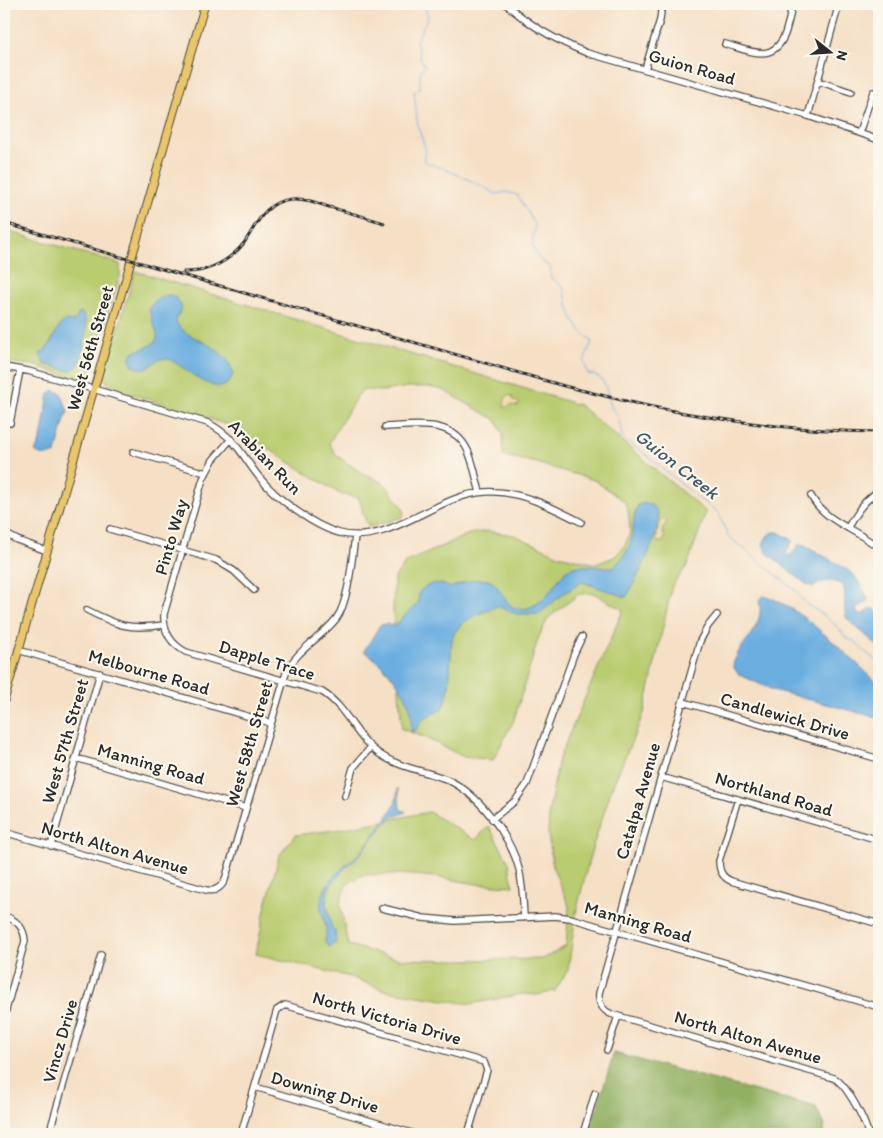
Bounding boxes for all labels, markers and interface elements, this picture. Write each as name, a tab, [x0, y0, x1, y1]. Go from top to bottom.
north arrow	[806, 28, 856, 78]
street label: Guion Road	[646, 44, 738, 90]
text: N	[832, 49, 851, 63]
street label: West 56th Street	[62, 282, 118, 413]
street label: Arabian Run	[224, 415, 306, 499]
water label: Guion Creek	[630, 424, 725, 505]
street label: Pinto Way	[150, 496, 192, 578]
street label: Dapple Trace	[216, 635, 318, 685]
street label: Melbourne Road	[86, 644, 213, 700]
street label: West 57th Street	[37, 676, 93, 806]
street label: West 58th Street	[221, 678, 278, 809]
street label: Candlewick Drive	[718, 687, 852, 745]
street label: Manning Road	[95, 738, 207, 790]
street label: Catalpa Avenue	[611, 740, 665, 862]
street label: Northland Road	[713, 767, 836, 821]
street label: North Alton Avenue	[39, 816, 191, 880]
street label: Manning Road	[582, 896, 694, 948]
street label: North Victoria Drive	[310, 986, 464, 1050]
street label: Vincz Drive	[38, 997, 82, 1085]
street label: North Alton Avenue	[672, 1005, 824, 1069]
street label: Downing Drive	[268, 1066, 382, 1118]

